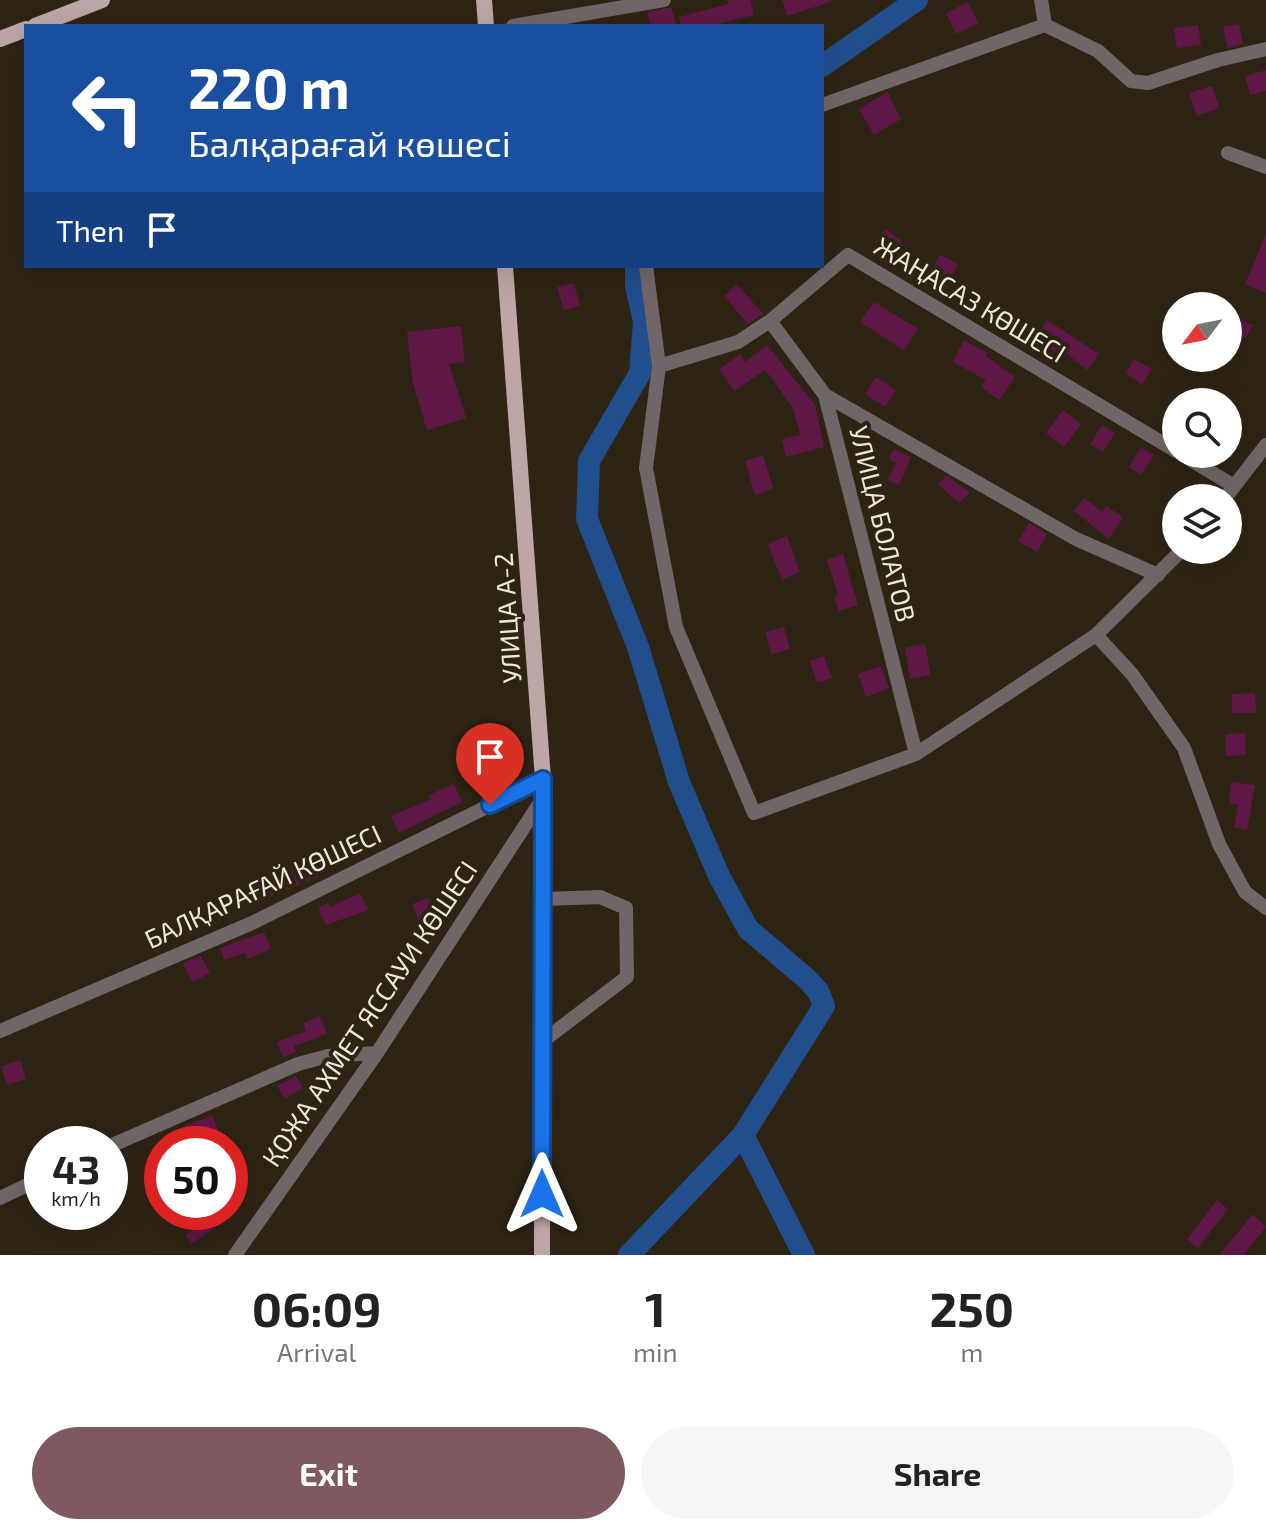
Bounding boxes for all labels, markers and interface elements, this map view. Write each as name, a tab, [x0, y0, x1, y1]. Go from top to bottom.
text: 220 m	[188, 53, 350, 120]
icon: left	[56, 56, 160, 160]
text: Балқарағай көшесі	[188, 121, 511, 164]
icon: arrive	[140, 208, 184, 252]
text: Then	[56, 212, 124, 248]
street label: ЖАҢАСАЗ КӨШЕСІ	[870, 229, 1072, 368]
north arrow	[1162, 292, 1242, 372]
map controls	[1162, 292, 1242, 564]
button: search	[1162, 388, 1242, 468]
street label: УЛИЦА БОЛАТОВ	[844, 422, 923, 625]
button: layers	[1162, 484, 1242, 564]
street label: УЛИЦА А-2	[486, 552, 527, 684]
pin	[456, 723, 524, 805]
icon: arrive	[468, 735, 512, 779]
street label: БАЛҚАРАҒАЙ КӨШЕСІ	[139, 817, 386, 954]
street label: ҚОЖА АХМЕТ ЯССАУИ КӨШЕСІ	[255, 855, 483, 1172]
speed limit sign: 50	[144, 1126, 248, 1230]
text: 43	[52, 1144, 100, 1192]
position arrow	[500, 1152, 584, 1236]
text: km/h	[51, 1186, 101, 1210]
text: 06:09	[252, 1279, 381, 1337]
text: 1	[645, 1279, 666, 1337]
text: 250	[929, 1279, 1014, 1337]
text: Arrival	[277, 1336, 356, 1367]
text: min	[633, 1336, 678, 1367]
text: m	[960, 1336, 983, 1367]
button: Exit	[32, 1427, 625, 1519]
button: Share	[641, 1427, 1234, 1519]

